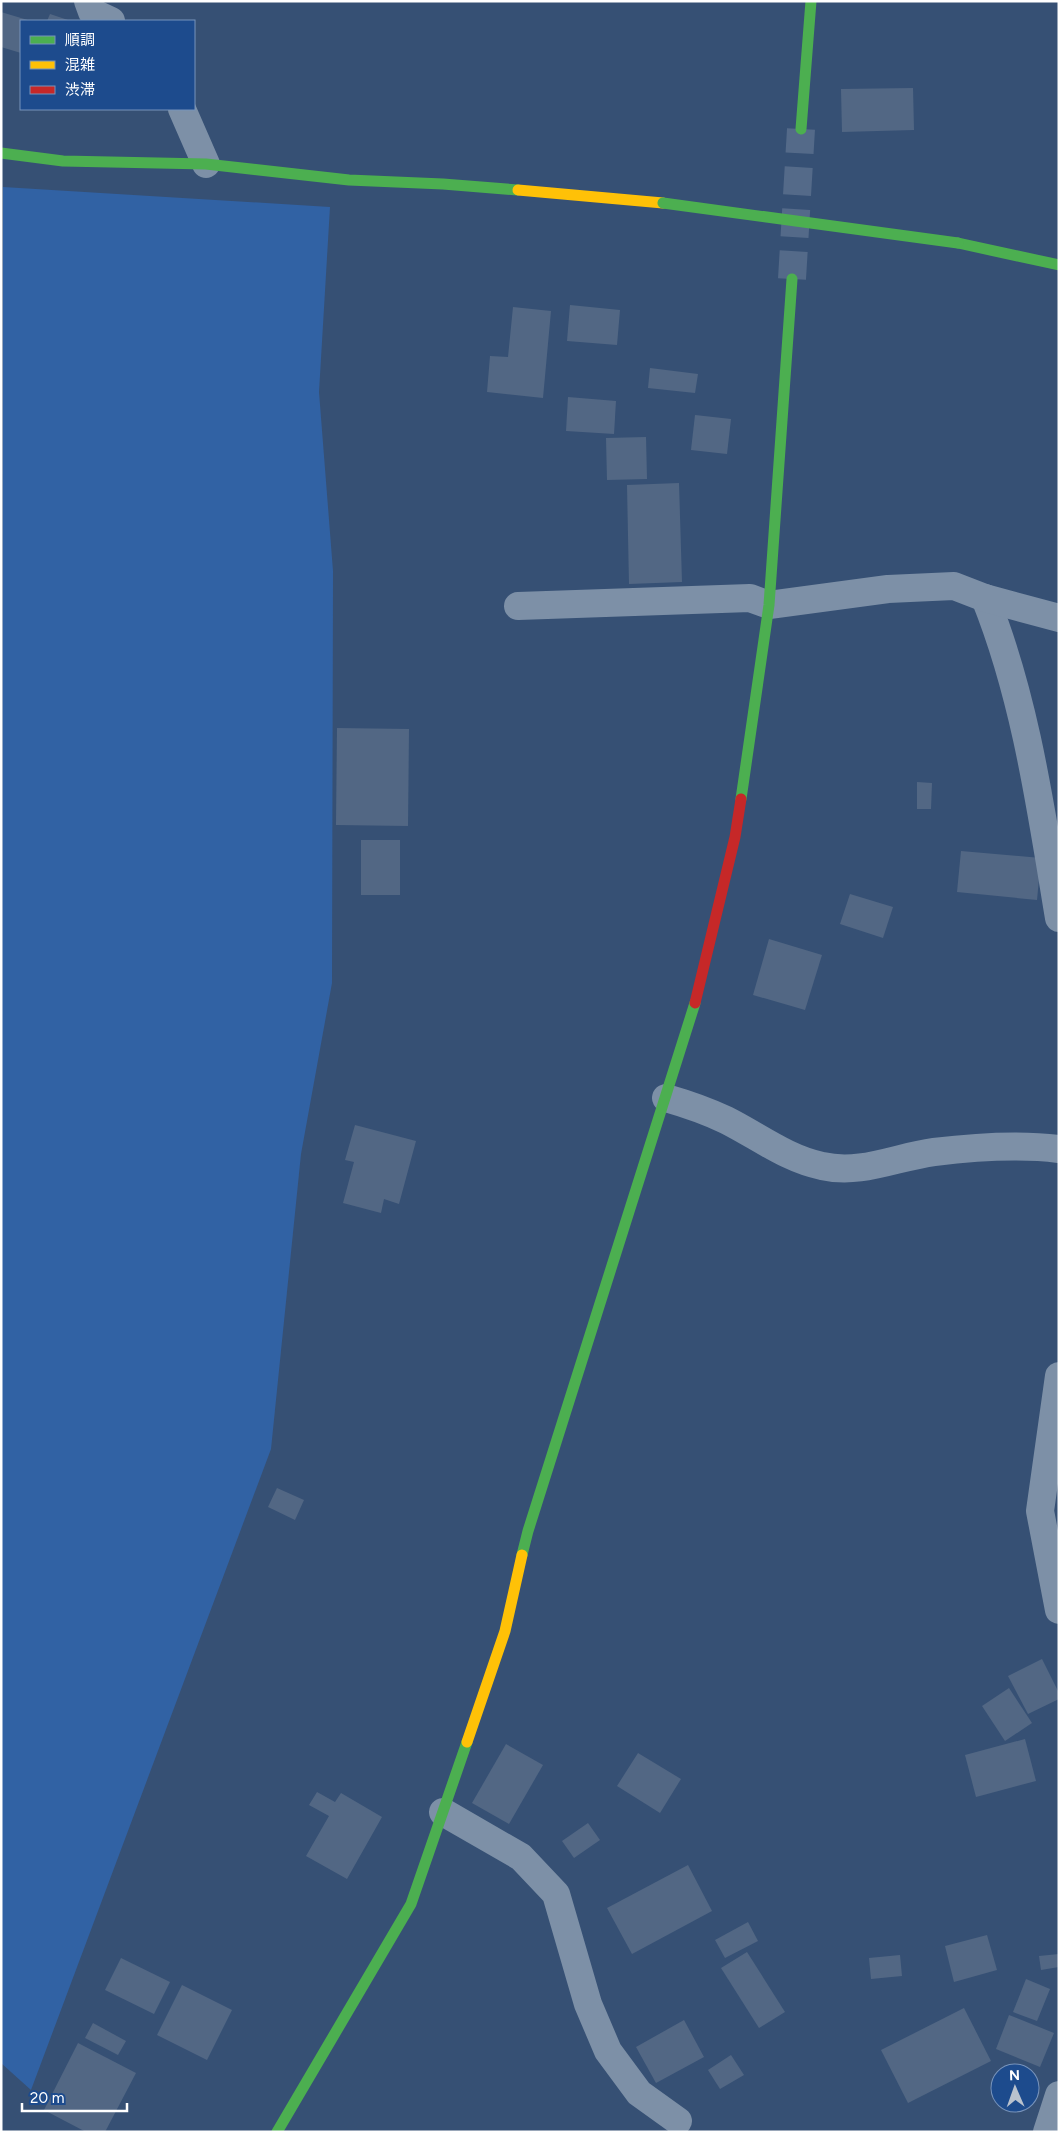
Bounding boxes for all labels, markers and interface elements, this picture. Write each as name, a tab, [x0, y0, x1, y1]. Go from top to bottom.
legend	[20, 20, 195, 110]
text: 順調	[65, 31, 95, 49]
text: 混雑	[65, 56, 95, 74]
text: 渋滞	[65, 81, 95, 99]
north arrow	[990, 2063, 1040, 2113]
text: N	[1009, 2067, 1020, 2084]
scale bar	[22, 2080, 128, 2112]
text: 20 m	[30, 2089, 64, 2107]

